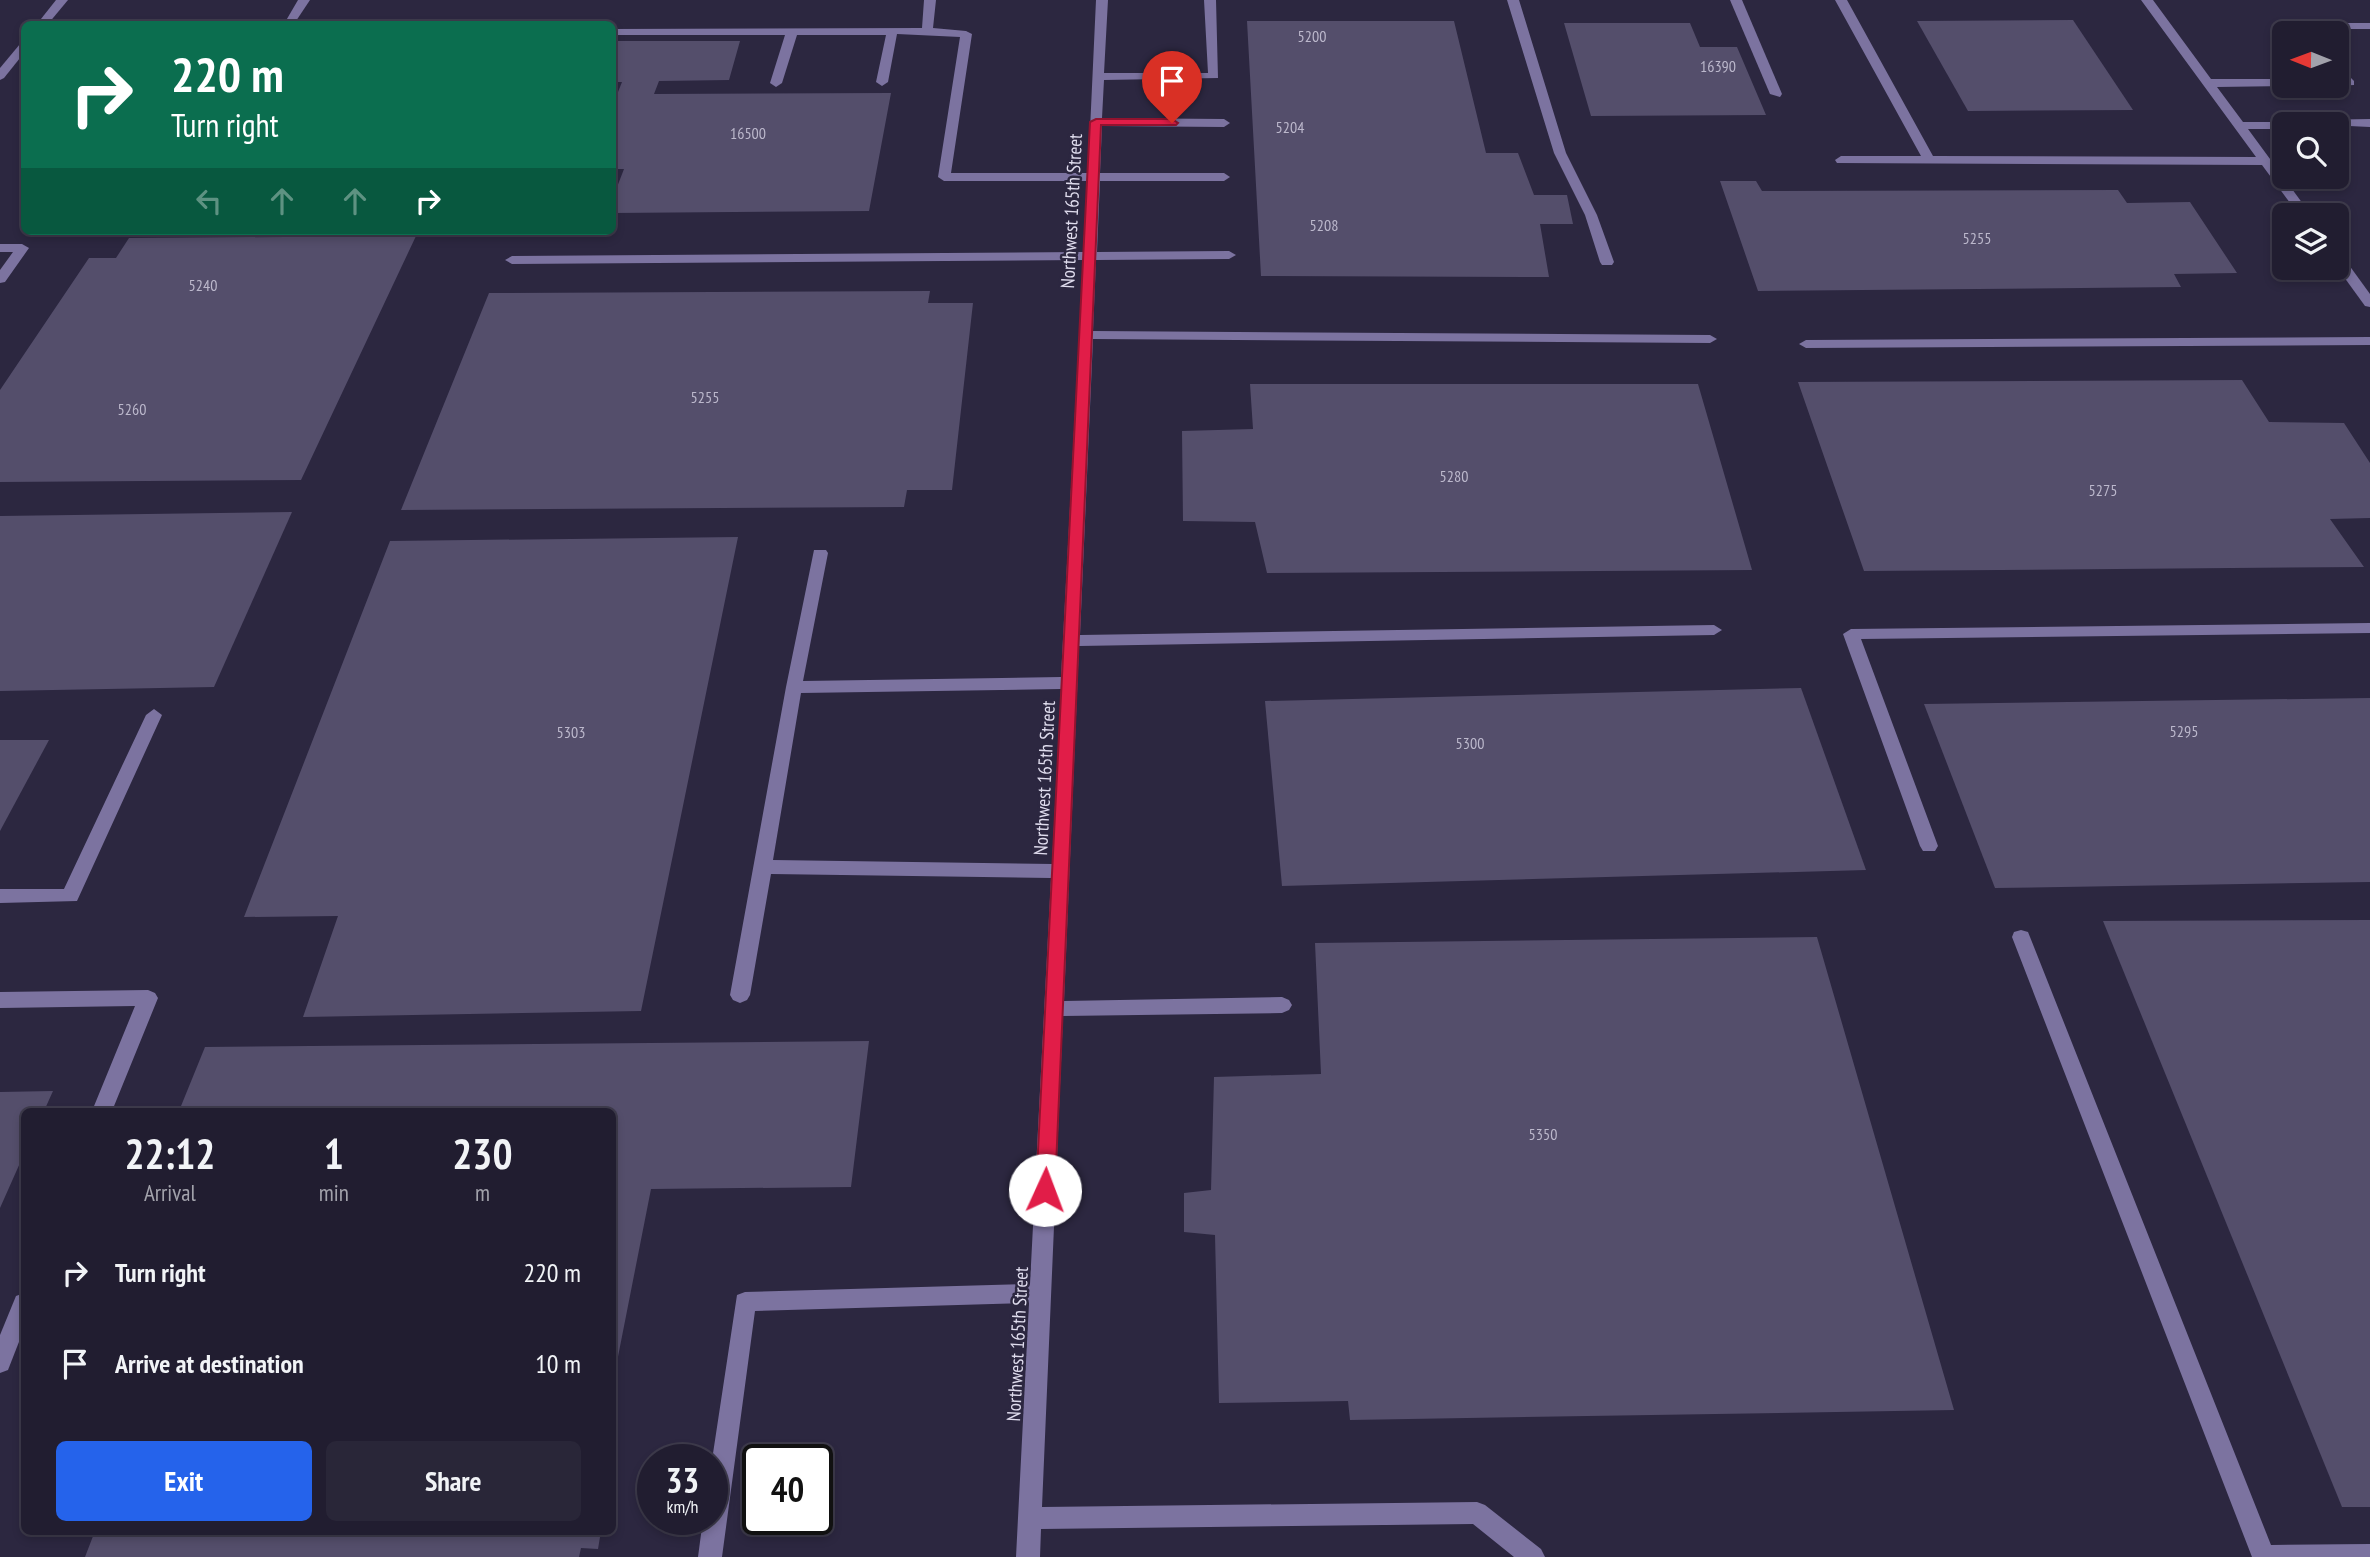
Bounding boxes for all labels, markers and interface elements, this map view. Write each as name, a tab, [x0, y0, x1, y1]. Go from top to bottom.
north arrow	[2272, 21, 2348, 98]
map controls	[2272, 21, 2349, 280]
house number: 5200	[1298, 26, 1326, 46]
text: 220 m	[171, 42, 284, 106]
icon: right	[56, 49, 147, 140]
pin	[1142, 51, 1202, 123]
house number: 16390	[1700, 56, 1736, 76]
icon: arrive	[1153, 62, 1191, 100]
text: Turn right	[171, 104, 279, 146]
button: search	[2272, 112, 2349, 189]
house number: 5204	[1276, 117, 1304, 137]
house number: 16500	[730, 123, 766, 143]
street label: Northwest 165th Street	[1055, 132, 1087, 289]
icon: left	[190, 182, 228, 220]
icon: ahead	[263, 182, 301, 220]
icon: ahead	[336, 182, 374, 220]
icon: right	[409, 182, 447, 220]
button: layers	[2272, 203, 2349, 280]
house number: 5208	[1310, 215, 1338, 235]
house number: 5255	[1963, 228, 1991, 248]
house number: 5240	[189, 275, 217, 295]
house number: 5255	[691, 387, 719, 407]
house number: 5260	[118, 399, 146, 419]
house number: 5280	[1440, 466, 1468, 486]
house number: 5275	[2089, 480, 2117, 500]
street label: Northwest 165th Street	[1028, 699, 1060, 856]
house number: 5295	[2170, 721, 2198, 741]
house number: 5303	[557, 722, 585, 742]
house number: 5300	[1456, 733, 1484, 753]
house number: 5350	[1529, 1124, 1557, 1144]
text: 22:12	[124, 1126, 215, 1181]
text: 1	[324, 1126, 344, 1181]
text: 230	[452, 1126, 513, 1181]
position arrow	[1008, 1153, 1082, 1227]
text: Arrival	[144, 1178, 196, 1207]
text: min	[319, 1178, 349, 1207]
text: m	[475, 1178, 490, 1207]
icon: right	[56, 1254, 94, 1292]
text: Turn right	[115, 1256, 206, 1289]
text: 220 m	[523, 1256, 581, 1289]
street label: Northwest 165th Street	[1001, 1265, 1033, 1422]
icon: arrive	[56, 1345, 94, 1383]
text: Arrive at destination	[115, 1347, 304, 1380]
text: 10 m	[535, 1347, 581, 1380]
button: Exit	[56, 1441, 312, 1521]
button: Share	[326, 1441, 581, 1521]
speed limit sign: 40	[742, 1444, 833, 1535]
text: 33	[666, 1457, 699, 1503]
text: km/h	[667, 1495, 698, 1518]

